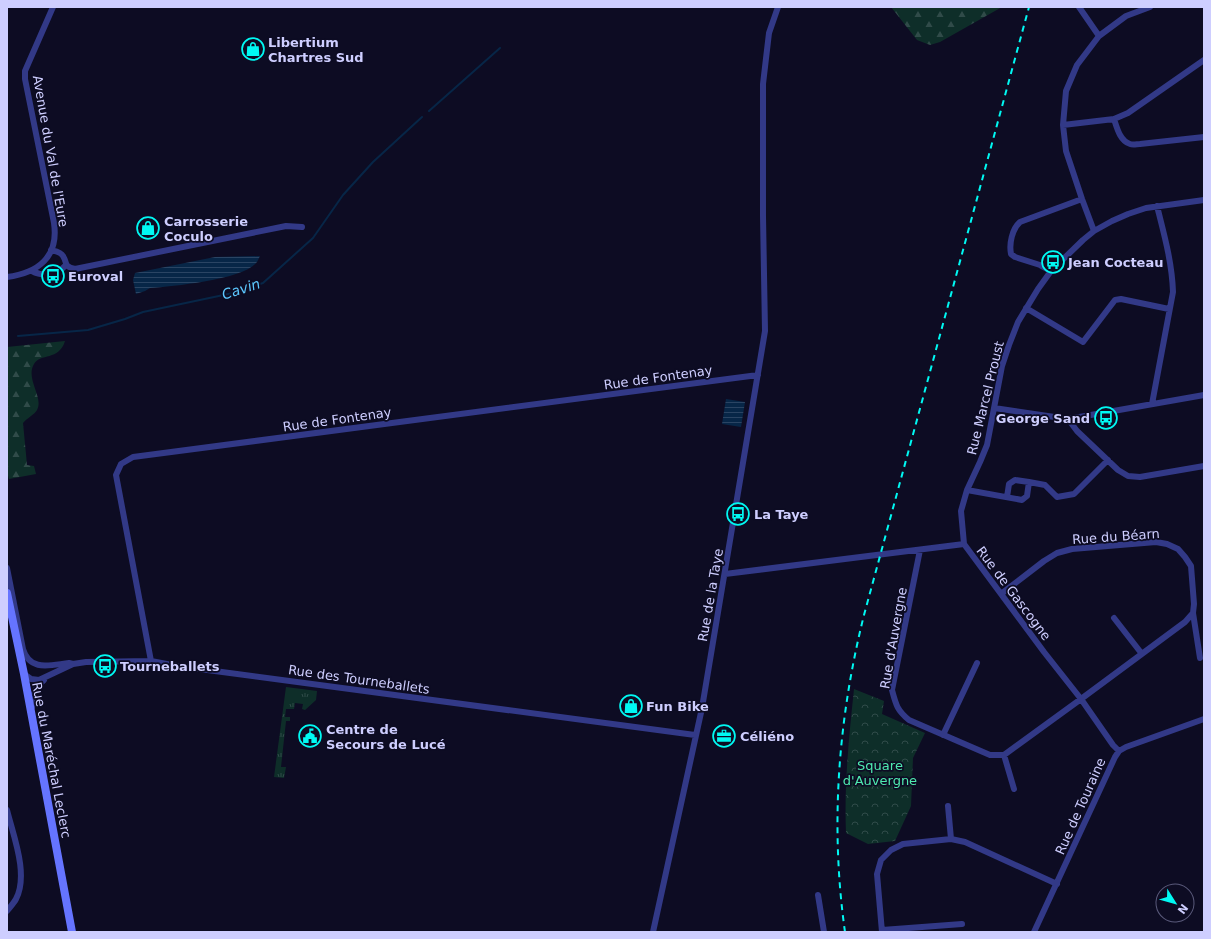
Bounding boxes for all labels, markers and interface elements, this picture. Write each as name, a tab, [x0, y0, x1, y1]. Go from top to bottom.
place label: Libertium Chartres Sud	[268, 35, 364, 65]
shop icon: Libertium Chartres Sud	[240, 36, 266, 62]
street label: Avenue du Val de l'Eure	[30, 74, 71, 228]
place label: Carrosserie Coculo	[164, 214, 248, 244]
shop icon: Carrosserie Coculo	[135, 215, 161, 241]
bus stop icon: Jean Cocteau	[1040, 249, 1066, 275]
place label: Jean Cocteau	[1067, 255, 1163, 270]
bus stop icon: Euroval	[40, 263, 66, 289]
place label: Euroval	[68, 269, 123, 284]
water label: Cavin	[220, 275, 262, 303]
street label: Rue Marcel Proust	[964, 340, 1007, 457]
street label: Rue de Fontenay	[603, 362, 714, 393]
street label: Rue de Fontenay	[282, 404, 393, 435]
bus stop icon: George Sand	[1093, 405, 1119, 431]
place label: George Sand	[996, 411, 1090, 426]
bus stop icon: La Taye	[725, 501, 751, 527]
place label: La Taye	[754, 507, 809, 522]
street label: Rue du Béarn	[1072, 526, 1160, 547]
street label: Rue de Gascogne	[973, 543, 1054, 643]
street label: Rue de la Taye	[695, 547, 726, 643]
street label: Rue d'Auvergne	[877, 586, 910, 690]
bus stop icon: Tourneballets	[92, 653, 118, 679]
place label: Tourneballets	[120, 659, 220, 674]
street label: Rue des Tourneballets	[287, 662, 431, 697]
street label: Rue du Maréchal Leclerc	[29, 681, 74, 839]
shop icon: Fun Bike	[618, 693, 644, 719]
place label: Fun Bike	[646, 699, 709, 714]
place label: Centre de Secours de Lucé	[326, 722, 446, 752]
public building icon: Centre de Secours de Lucé	[297, 723, 323, 749]
office icon: Céliéno	[711, 723, 737, 749]
place label: Céliéno	[740, 729, 794, 744]
street label: Rue de Touraine	[1052, 756, 1109, 857]
park label: Square d'Auvergne	[843, 758, 917, 788]
north arrow	[1155, 883, 1195, 923]
text: N	[1175, 901, 1191, 916]

